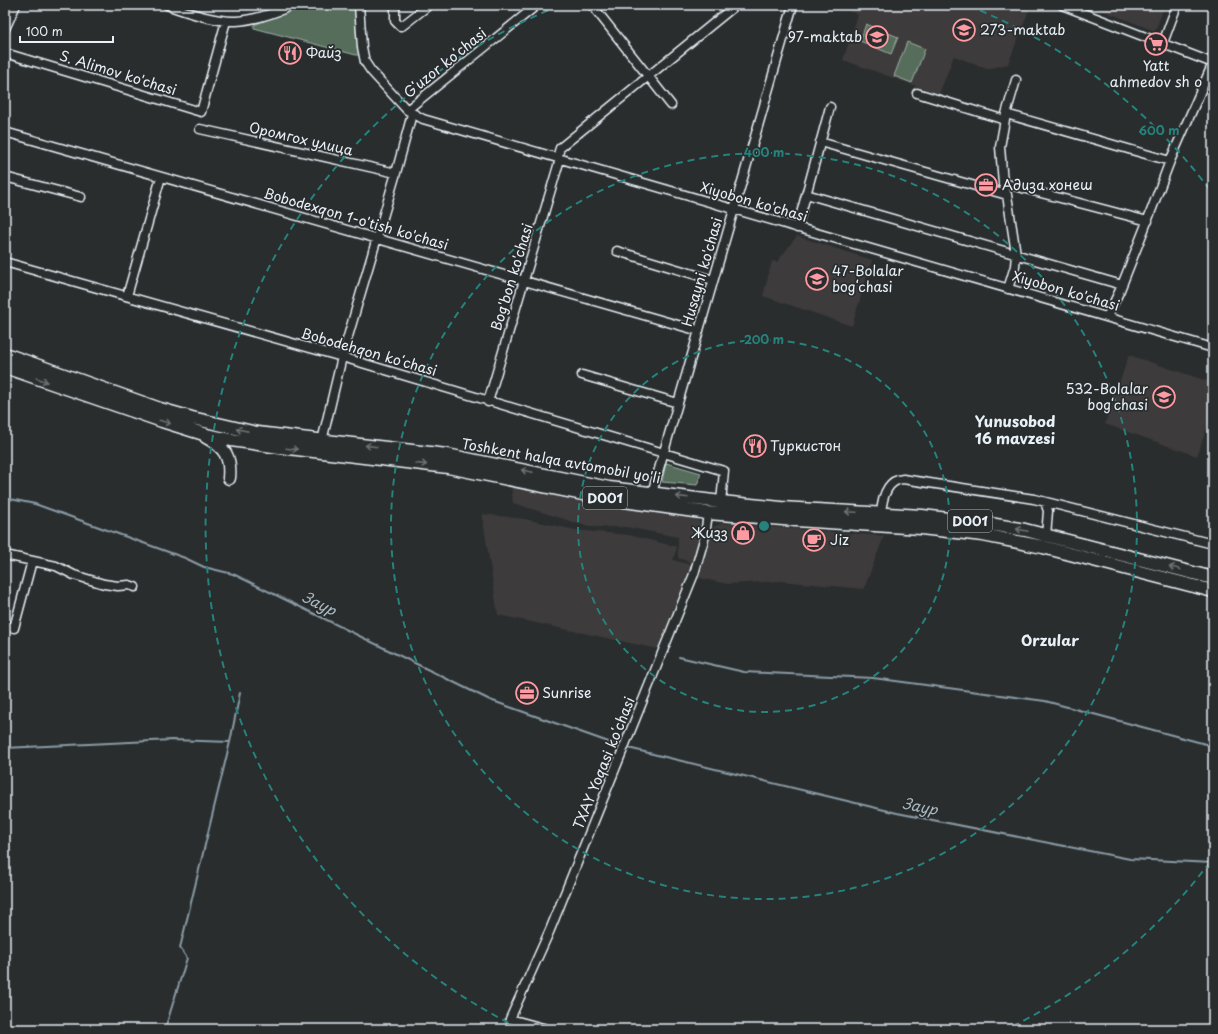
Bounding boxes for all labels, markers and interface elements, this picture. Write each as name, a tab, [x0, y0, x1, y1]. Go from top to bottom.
school or university icon: 273-maktab	[951, 17, 977, 43]
scale bar	[20, 18, 113, 44]
place label: 273-maktab	[980, 19, 1065, 40]
text: 100 m	[26, 22, 63, 40]
street label: Gʻuzor koʻchasi	[399, 22, 491, 103]
school or university icon: 97-maktab	[864, 24, 890, 50]
place label: 97-maktab	[788, 26, 862, 47]
supermarket icon: Yatt ahmedov sh o	[1143, 31, 1169, 57]
restaurant icon: Файз	[277, 40, 303, 66]
place label: Файз	[306, 42, 342, 63]
street label: S. Alimov ko'chasi	[57, 45, 179, 100]
place label: Yatt ahmedov sh o	[1110, 55, 1202, 92]
street label: Оромгох улица	[247, 116, 355, 161]
text: 600 m	[1139, 121, 1179, 139]
text: 400 m	[744, 143, 784, 161]
office icon: Адиза хонеш	[973, 172, 999, 198]
place label: Адиза хонеш	[1002, 174, 1093, 195]
street label: Xiyobon ko'chasi	[698, 176, 810, 227]
street label: Bobodexqon 1-o'tish ko'chasi	[261, 182, 451, 255]
street label: Husayni ko'chasi	[676, 215, 727, 329]
street label: Bog'bon ko'chasi	[485, 221, 538, 333]
place label: 47-Bolalar bogʻchasi	[832, 260, 904, 297]
street label: Xiyobon ko'chasi	[1010, 265, 1122, 316]
school or university icon: 47-Bolalar bogʻchasi	[804, 266, 830, 292]
street label: Bobodehqon koʻchasi	[299, 322, 440, 381]
text: 200 m	[744, 330, 784, 348]
one-way arrow	[35, 376, 47, 384]
place label: 532-Bolalar bogʻchasi	[1065, 378, 1149, 415]
school or university icon: 532-Bolalar bogʻchasi	[1151, 384, 1177, 410]
district label: Yunusobod 16 mavzesi	[975, 409, 1056, 449]
one-way arrow	[158, 419, 171, 426]
one-way arrow	[236, 425, 249, 433]
street label: Toshkent halqa avtomobil yo'li	[460, 433, 662, 488]
restaurant icon: Туркистон	[742, 433, 768, 459]
place label: Туркистон	[770, 435, 841, 456]
one-way arrow	[365, 442, 378, 450]
one-way arrow	[285, 445, 298, 452]
one-way arrow	[414, 460, 427, 467]
one-way arrow	[520, 467, 533, 475]
road number: D001	[583, 487, 627, 509]
one-way arrow	[676, 493, 689, 501]
one-way arrow	[845, 509, 858, 516]
road number: D001	[948, 510, 992, 532]
centre of rings	[757, 519, 771, 533]
shop icon: Жизз	[730, 520, 756, 546]
place label: Жизз	[691, 522, 728, 543]
one-way arrow	[1016, 525, 1029, 533]
cafe icon: Jiz	[801, 527, 827, 553]
place label: Jiz	[830, 529, 849, 550]
one-way arrow	[1169, 564, 1182, 572]
water label: Заур	[299, 585, 342, 621]
district label: Orzular	[1021, 628, 1079, 651]
office icon: Sunrise	[514, 680, 540, 706]
place label: Sunrise	[542, 682, 591, 703]
street label: TXAY Yoqasi koʻchasi	[567, 694, 640, 832]
water label: Заур	[901, 791, 941, 820]

